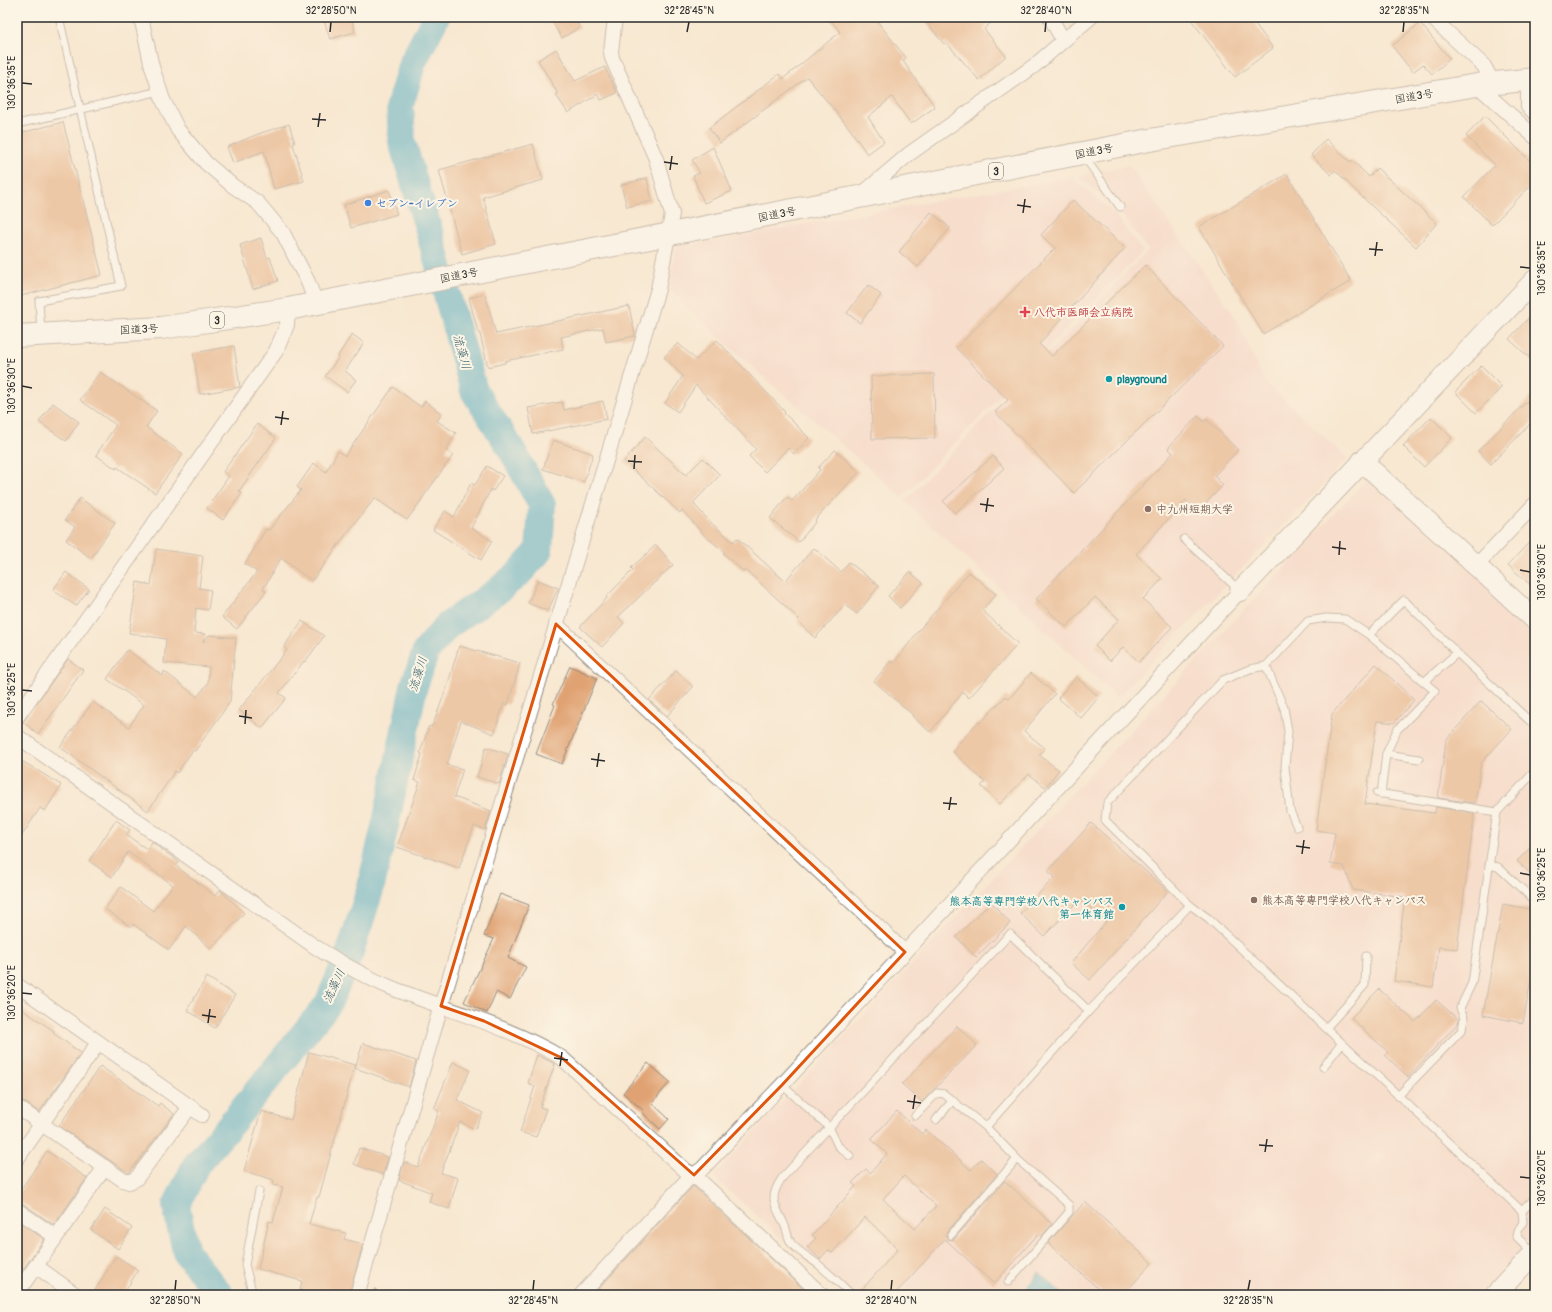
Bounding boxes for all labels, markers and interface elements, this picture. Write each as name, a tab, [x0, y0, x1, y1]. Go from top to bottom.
text: 32°28'50"N	[305, 5, 357, 17]
text: 32°28'45"N	[664, 5, 714, 17]
text: 32°28'40"N	[1020, 5, 1072, 17]
text: 32°28'35"N	[1379, 5, 1429, 17]
text: 130°36'35"E	[6, 56, 18, 110]
street label: 国道3号	[1394, 87, 1434, 106]
street label: 国道3号	[1074, 141, 1115, 162]
road number: 3	[989, 163, 1003, 179]
place label: セブン-イレブン	[376, 197, 458, 210]
marker: セブン-イレブン	[363, 198, 373, 208]
street label: 国道3号	[757, 204, 798, 225]
text: 130°36'35"E	[1536, 241, 1548, 295]
street label: 国道3号	[439, 265, 480, 286]
marker: 八代市医師会立病院	[1019, 306, 1031, 318]
place label: 八代市医師会立病院	[1034, 306, 1133, 319]
road number: 3	[210, 312, 224, 328]
street label: 国道3号	[119, 322, 159, 337]
water label: 流藻川	[449, 333, 474, 372]
text: 130°36'30"E	[6, 358, 18, 414]
place label: playground	[1117, 373, 1167, 386]
marker: playground	[1104, 374, 1114, 384]
place label: 中九州短期大学	[1156, 503, 1233, 516]
marker: 中九州短期大学	[1143, 504, 1153, 514]
text: 130°36'30"E	[1536, 544, 1548, 600]
water label: 流藻川	[406, 655, 431, 694]
text: 130°36'25"E	[6, 663, 18, 717]
text: 130°36'25"E	[1536, 848, 1548, 902]
place label: 熊本高等専門学校八代キャンパス	[1262, 894, 1427, 907]
place label: 熊本高等専門学校八代キャンパス 第一体育館	[949, 895, 1114, 921]
marker: 熊本高等専門学校八代キャンパス	[1249, 895, 1259, 905]
marker: 熊本高等専門学校八代キャンパス 第一体育館	[1117, 902, 1127, 912]
text: 130°36'20"E	[6, 965, 18, 1021]
water label: 流藻川	[320, 967, 349, 1006]
text: 130°36'20"E	[1536, 1150, 1548, 1206]
text: 32°28'50"N	[149, 1295, 201, 1307]
text: 32°28'45"N	[508, 1295, 558, 1307]
text: 32°28'40"N	[865, 1295, 917, 1307]
text: 32°28'35"N	[1223, 1295, 1273, 1307]

